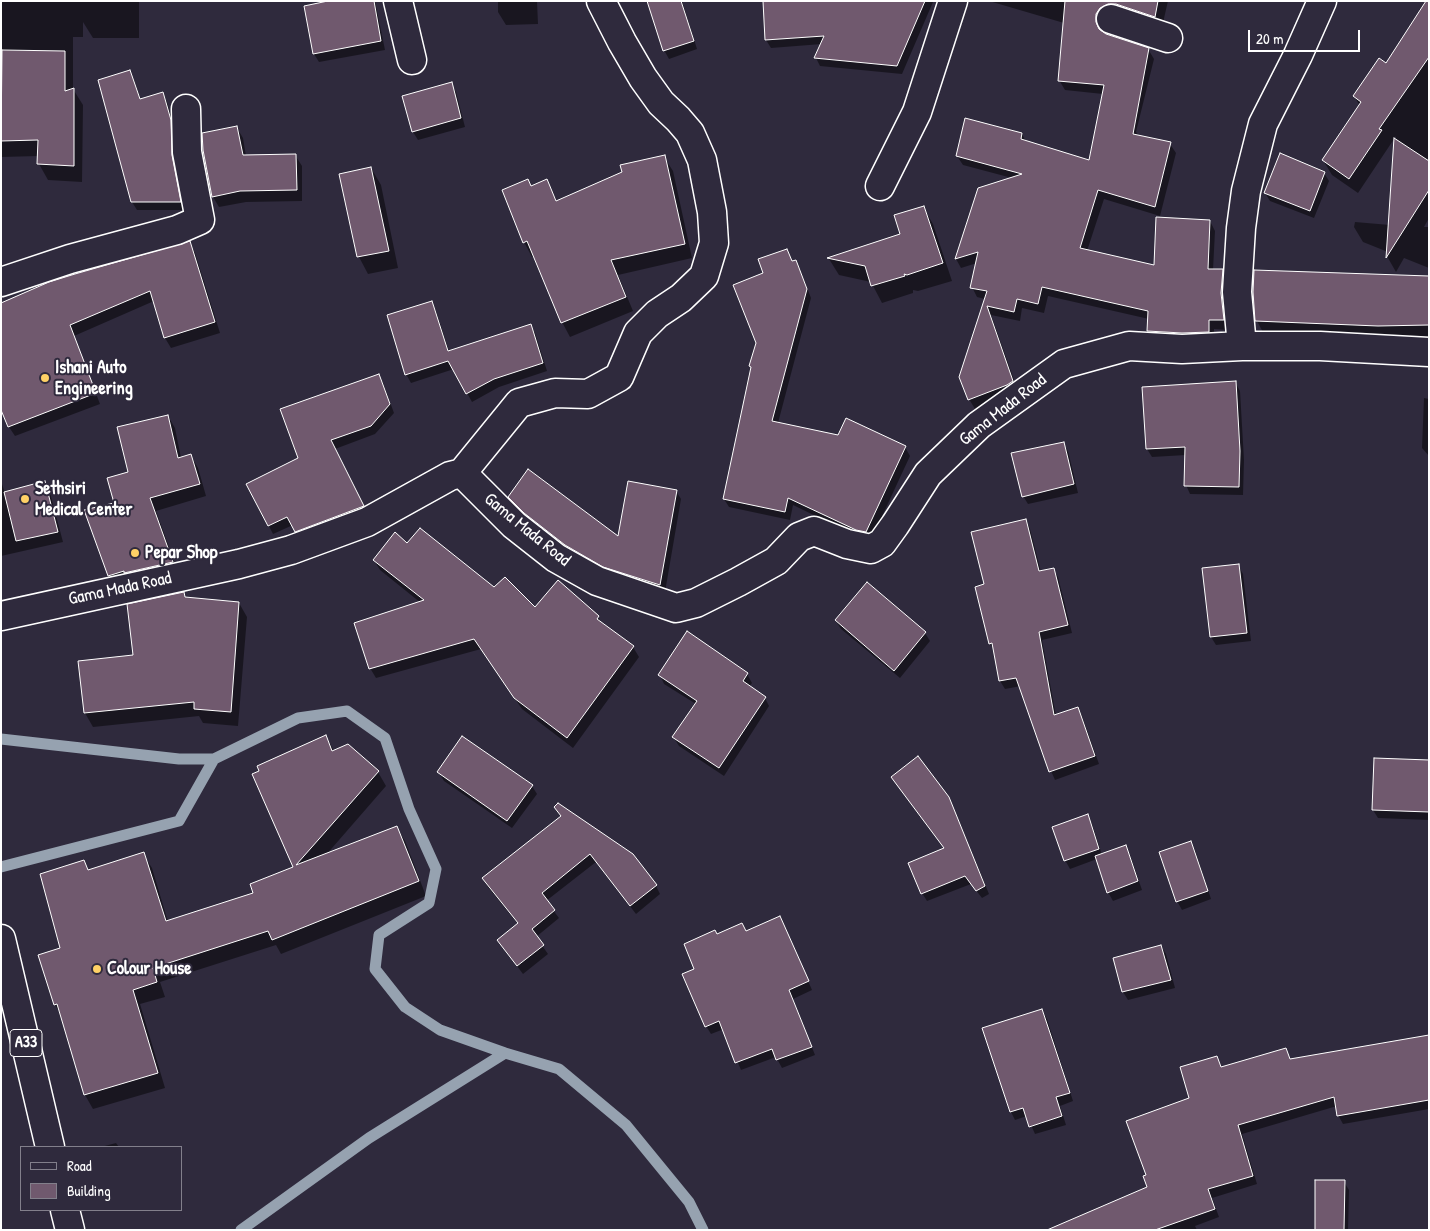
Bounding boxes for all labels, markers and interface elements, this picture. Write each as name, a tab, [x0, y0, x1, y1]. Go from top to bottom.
scale bar	[1250, 20, 1362, 52]
text: 20 m	[1256, 28, 1283, 49]
place label: Ishani Auto Engineering	[55, 357, 133, 399]
street label: Gama Mada Road	[955, 369, 1051, 451]
marker: Ishani Auto Engineering	[39, 372, 51, 384]
place label: Sethsiri Medical Center	[35, 478, 132, 520]
street label: Gama Mada Road	[480, 489, 574, 571]
marker: Sethsiri Medical Center	[19, 493, 31, 505]
place label: Pepar Shop	[145, 542, 217, 564]
marker: Pepar Shop	[129, 547, 141, 559]
street label: Gama Mada Road	[67, 568, 173, 610]
place label: Colour House	[107, 958, 191, 980]
marker: Colour House	[91, 963, 103, 975]
road number: A33	[10, 1030, 42, 1056]
legend	[20, 1146, 182, 1211]
text: Road	[67, 1155, 92, 1176]
text: Building	[67, 1180, 111, 1201]

